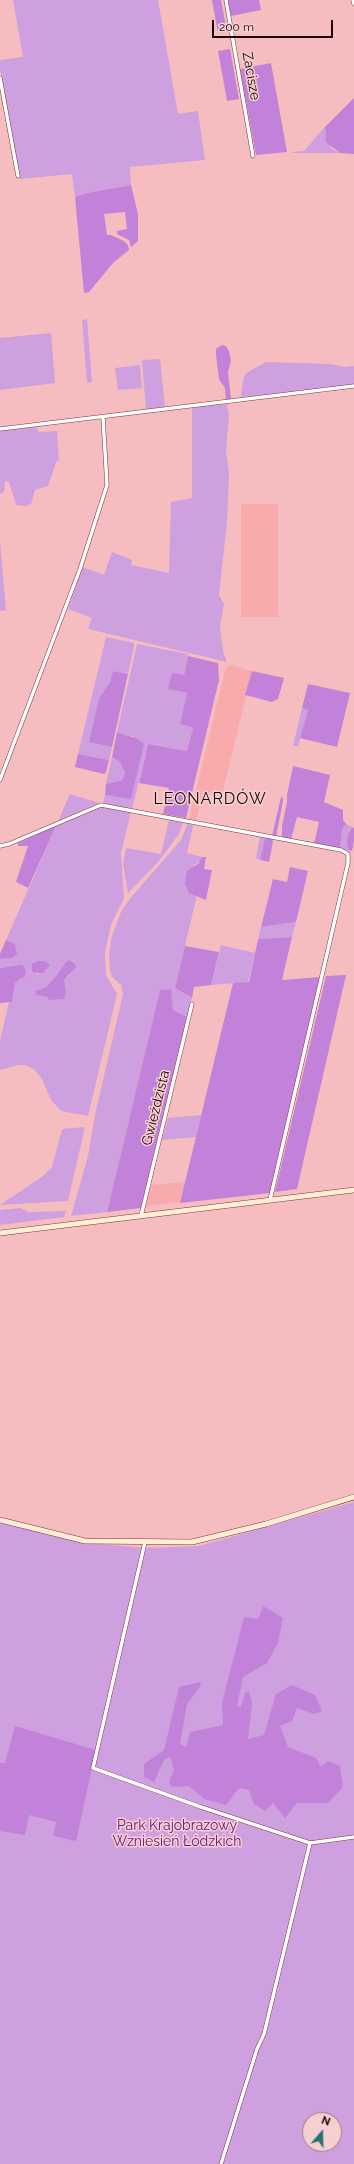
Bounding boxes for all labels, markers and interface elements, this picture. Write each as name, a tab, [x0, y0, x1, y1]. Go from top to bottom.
scale bar	[214, 12, 335, 38]
text: 200 m	[219, 20, 254, 34]
street label: Zacisze	[238, 50, 264, 102]
district label: LEONARDÓW	[153, 789, 267, 809]
street label: Gwieździsta	[139, 1069, 173, 1147]
park label: Park Krajobrazowy Wzniesień Łódzkich	[113, 1818, 241, 1850]
north arrow	[302, 2112, 342, 2152]
text: N	[320, 2114, 332, 2129]

